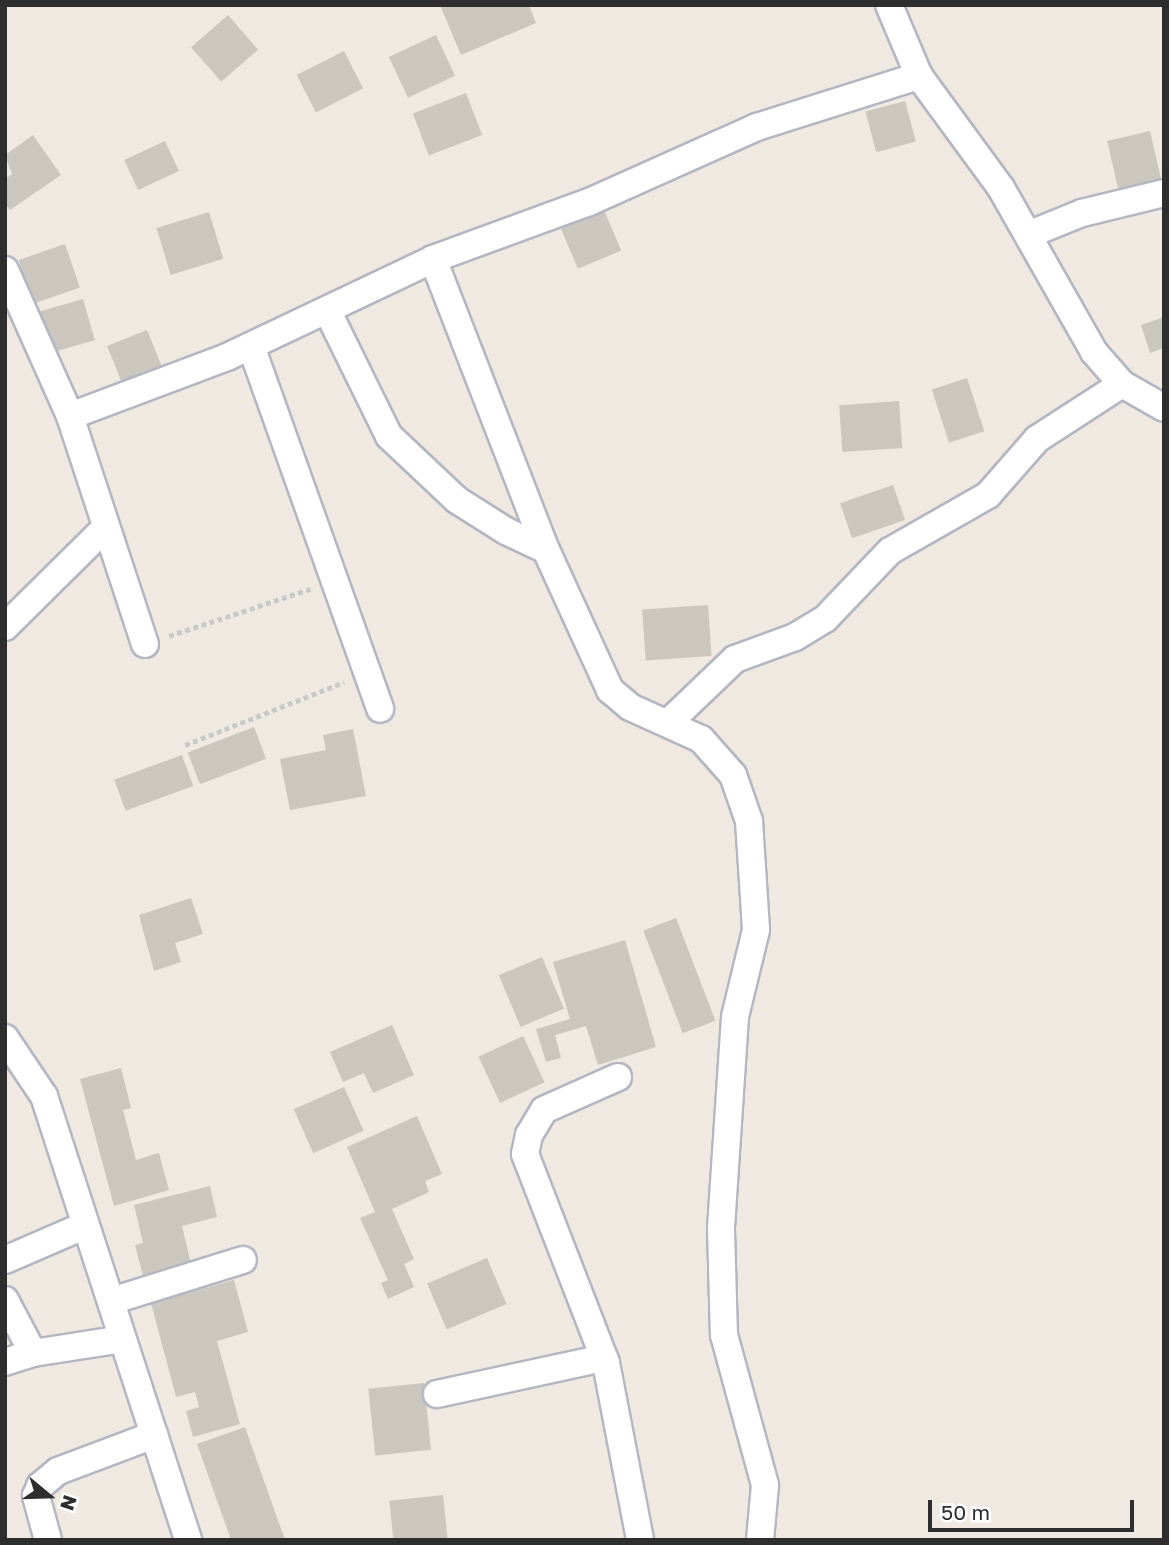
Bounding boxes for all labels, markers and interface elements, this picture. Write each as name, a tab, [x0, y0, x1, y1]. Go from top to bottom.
north arrow	[14, 1461, 84, 1531]
scale bar	[931, 1486, 1138, 1530]
text: N	[56, 1492, 83, 1514]
text: 50 m	[941, 1499, 990, 1525]

